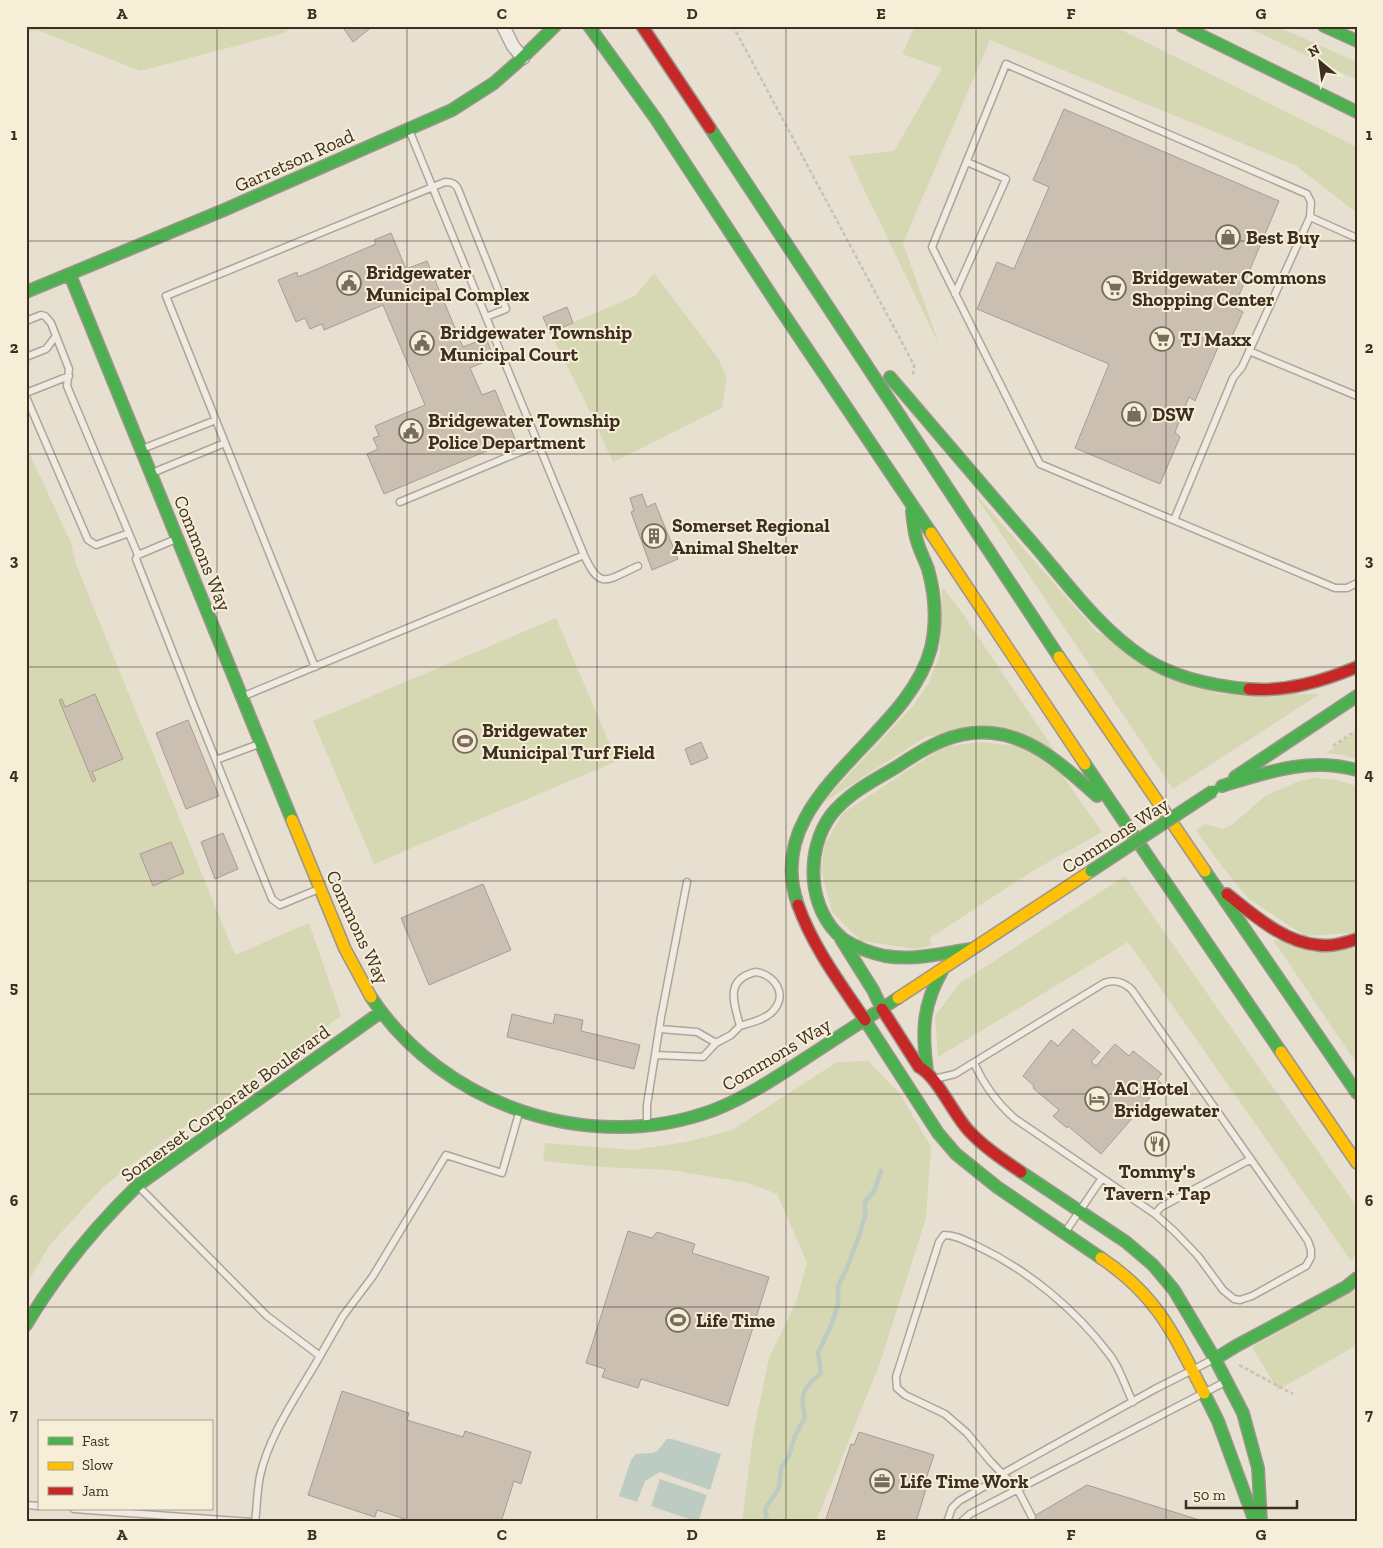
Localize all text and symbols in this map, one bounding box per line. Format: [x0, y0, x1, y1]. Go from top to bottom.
text: A [117, 4, 128, 23]
text: B [307, 4, 317, 23]
text: C [497, 4, 507, 23]
text: D [686, 4, 698, 23]
text: E [876, 4, 886, 23]
text: F [1066, 4, 1076, 23]
text: G [1256, 4, 1267, 23]
north arrow [1296, 38, 1346, 88]
text: N [1305, 41, 1323, 61]
street label: Garretson Road [231, 124, 358, 197]
text: 1 [11, 125, 18, 144]
text: 1 [1366, 125, 1373, 144]
shop icon: Best Buy [1215, 224, 1241, 250]
place label: Best Buy [1246, 226, 1320, 249]
place label: Bridgewater Municipal Complex [366, 261, 529, 306]
place label: Bridgewater Commons Shopping Center [1132, 266, 1327, 311]
public building icon: Bridgewater Municipal Complex [336, 270, 362, 296]
supermarket icon: Bridgewater Commons Shopping Center [1101, 275, 1127, 301]
place label: Bridgewater Township Municipal Court [440, 321, 632, 366]
supermarket icon: TJ Maxx [1149, 326, 1175, 352]
place label: TJ Maxx [1180, 328, 1251, 351]
public building icon: Bridgewater Township Municipal Court [409, 330, 435, 356]
text: 2 [10, 338, 19, 357]
text: 2 [1365, 338, 1374, 357]
shop icon: DSW [1121, 401, 1147, 427]
place label: DSW [1152, 403, 1195, 426]
place label: Bridgewater Township Police Department [428, 409, 620, 454]
public building icon: Bridgewater Township Police Department [398, 418, 424, 444]
street label: Commons Way [169, 492, 236, 615]
place label: Somerset Regional Animal Shelter [672, 514, 830, 559]
building icon: Somerset Regional Animal Shelter [641, 523, 667, 549]
text: 3 [10, 551, 19, 570]
text: 3 [1365, 551, 1374, 570]
place label: Bridgewater Municipal Turf Field [482, 719, 655, 764]
sports icon: Bridgewater Municipal Turf Field [452, 728, 478, 754]
text: 4 [9, 765, 19, 784]
text: 4 [1364, 765, 1374, 784]
street label: Commons Way [1057, 792, 1173, 879]
street label: Commons Way [321, 867, 394, 988]
text: 5 [10, 978, 18, 997]
text: 5 [1365, 978, 1373, 997]
street label: Commons Way [718, 1013, 835, 1096]
street label: Somerset Corporate Boulevard [117, 1020, 335, 1187]
place label: AC Hotel Bridgewater [1114, 1077, 1220, 1122]
hotel icon: AC Hotel Bridgewater [1084, 1086, 1110, 1112]
restaurant icon: Tommy's Tavern + Tap [1144, 1131, 1170, 1157]
place label: Tommy's Tavern + Tap [1103, 1160, 1211, 1205]
text: 6 [10, 1191, 19, 1210]
text: 6 [1365, 1191, 1374, 1210]
sports icon: Life Time [665, 1307, 691, 1333]
place label: Life Time [696, 1309, 775, 1332]
text: 7 [10, 1405, 18, 1424]
text: 7 [1365, 1405, 1373, 1424]
legend [38, 1420, 212, 1510]
text: Fast [82, 1432, 110, 1450]
text: Slow [82, 1456, 114, 1474]
office icon: Life Time Work [869, 1468, 895, 1494]
place label: Life Time Work [900, 1470, 1029, 1493]
scale bar [1186, 1478, 1297, 1510]
text: Jam [82, 1482, 109, 1500]
text: 50 m [1193, 1486, 1226, 1504]
text: A [117, 1525, 128, 1544]
text: B [307, 1525, 317, 1544]
text: C [497, 1525, 507, 1544]
text: D [686, 1525, 698, 1544]
text: E [876, 1525, 886, 1544]
text: F [1066, 1525, 1076, 1544]
text: G [1256, 1525, 1267, 1544]

